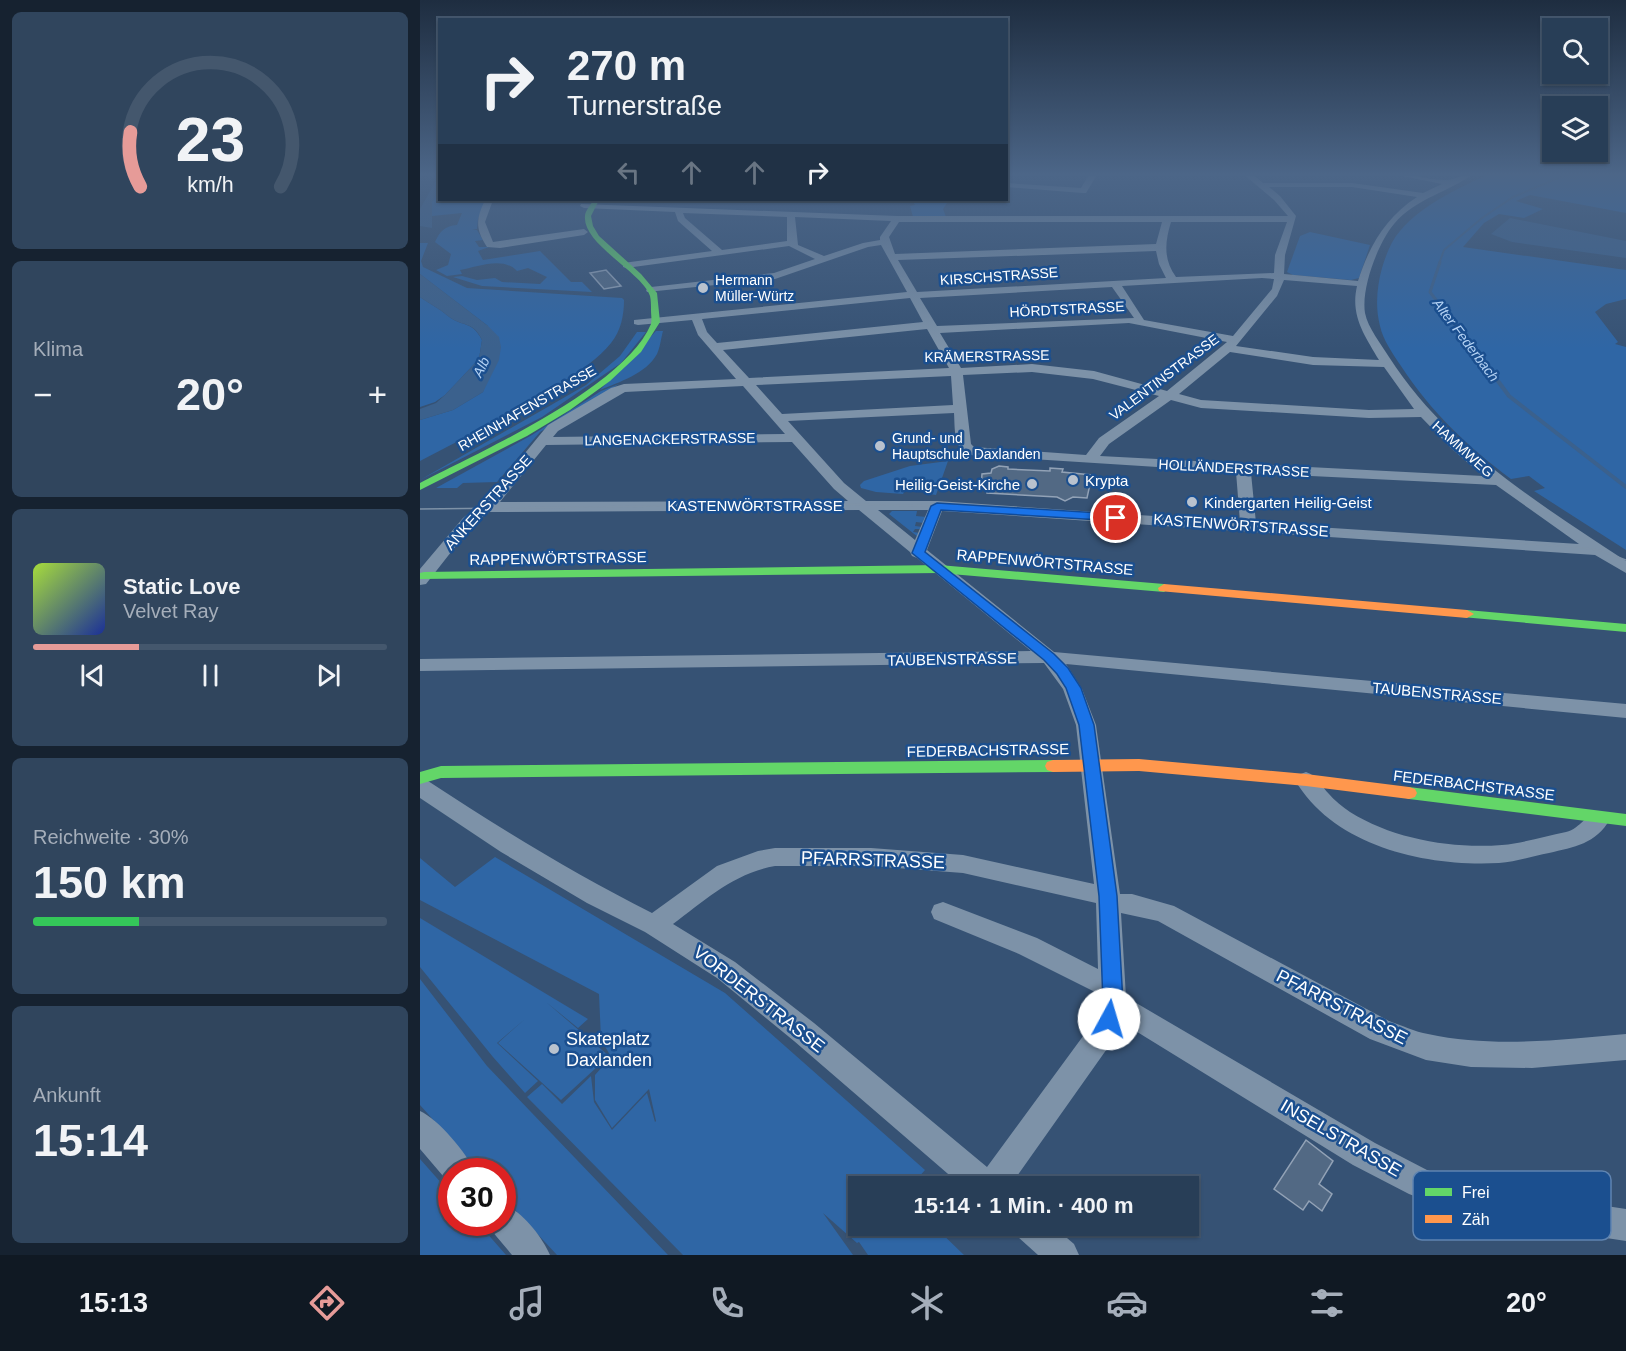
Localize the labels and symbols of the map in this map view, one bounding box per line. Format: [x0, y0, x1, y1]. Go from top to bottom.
street label: KIRSCHSTRASSE [939, 264, 1059, 288]
place label: Hermann Müller-Würtz [715, 272, 794, 304]
marker: Hermann Müller-Würtz [696, 281, 710, 295]
water label: Alter Federbach [1429, 295, 1502, 385]
street label: HÖRDTSTRASSE [1009, 297, 1125, 320]
street label: VALENTINSTRASSE [1106, 331, 1222, 423]
street label: KRÄMERSTRASSE [924, 347, 1050, 365]
water label: Alb [469, 354, 493, 380]
street label: RHEINHAFENSTRASSE [455, 362, 599, 454]
street label: HAMMWEG [1429, 418, 1497, 480]
street label: LANGENACKERSTRASSE [584, 430, 756, 448]
place label: Grund- und Hauptschule Daxlanden [892, 430, 1041, 462]
marker: Grund- und Hauptschule Daxlanden [873, 439, 887, 453]
street label: ANKERSTRASSE [441, 451, 535, 553]
street label: HOLLÄNDERSTRASSE [1158, 456, 1310, 480]
place label: Krypta [1085, 472, 1129, 489]
marker: Krypta [1066, 473, 1080, 487]
place label: Heilig-Geist-Kirche [895, 476, 1020, 493]
marker: Heilig-Geist-Kirche [1025, 477, 1039, 491]
pin [1090, 492, 1141, 543]
place label: Kindergarten Heilig-Geist [1204, 494, 1372, 511]
marker: Kindergarten Heilig-Geist [1185, 495, 1199, 509]
street label: KASTENWÖRTSTRASSE [667, 497, 843, 514]
street label: KASTENWÖRTSTRASSE [1153, 510, 1329, 540]
street label: RAPPENWÖRTSTRASSE [956, 546, 1134, 578]
street label: RAPPENWÖRTSTRASSE [469, 548, 647, 568]
street label: TAUBENSTRASSE [887, 649, 1017, 669]
street label: TAUBENSTRASSE [1372, 679, 1502, 707]
street label: FEDERBACHSTRASSE [907, 740, 1069, 760]
street label: FEDERBACHSTRASSE [1392, 767, 1556, 803]
street label: PFARRSTRASSE [801, 847, 945, 873]
street label: VORDERSTRASSE [689, 942, 829, 1056]
street label: PFARRSTRASSE [1273, 965, 1411, 1049]
position arrow [1077, 987, 1141, 1051]
place label: Skateplatz Daxlanden [566, 1029, 652, 1070]
marker: Skateplatz Daxlanden [547, 1042, 561, 1056]
street label: INSELSTRASSE [1277, 1095, 1405, 1181]
speed limit sign: 30 [438, 1158, 516, 1236]
legend [1413, 1171, 1611, 1240]
text: Frei [1462, 1184, 1490, 1201]
text: Zäh [1462, 1211, 1490, 1228]

